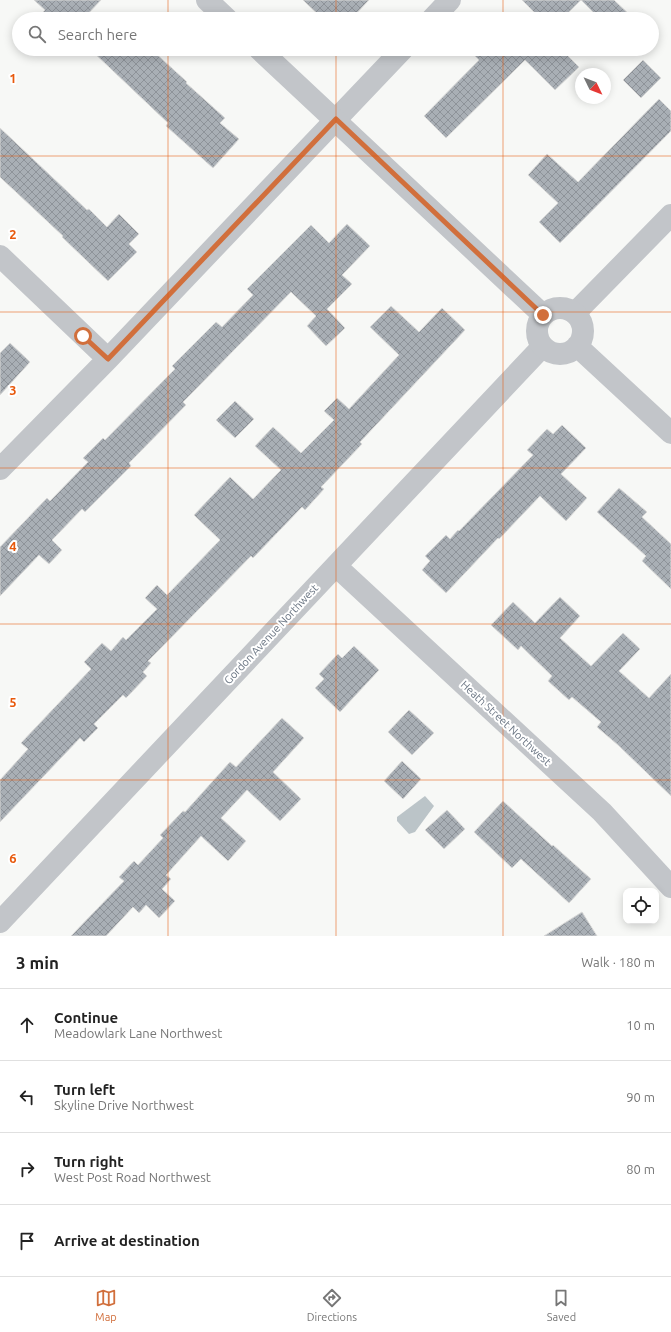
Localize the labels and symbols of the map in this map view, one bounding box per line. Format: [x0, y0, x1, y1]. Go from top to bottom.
north arrow [575, 68, 611, 104]
text: 1 [9, 71, 17, 85]
text: 2 [9, 227, 17, 241]
route end [534, 306, 552, 324]
route start [74, 327, 92, 345]
text: 3 [9, 383, 17, 397]
text: 4 [9, 539, 17, 553]
street label: Gordon Avenue Northwest [222, 581, 321, 686]
street label: Heath Street Northwest [459, 678, 554, 768]
text: 5 [9, 695, 17, 709]
text: 6 [9, 851, 17, 865]

